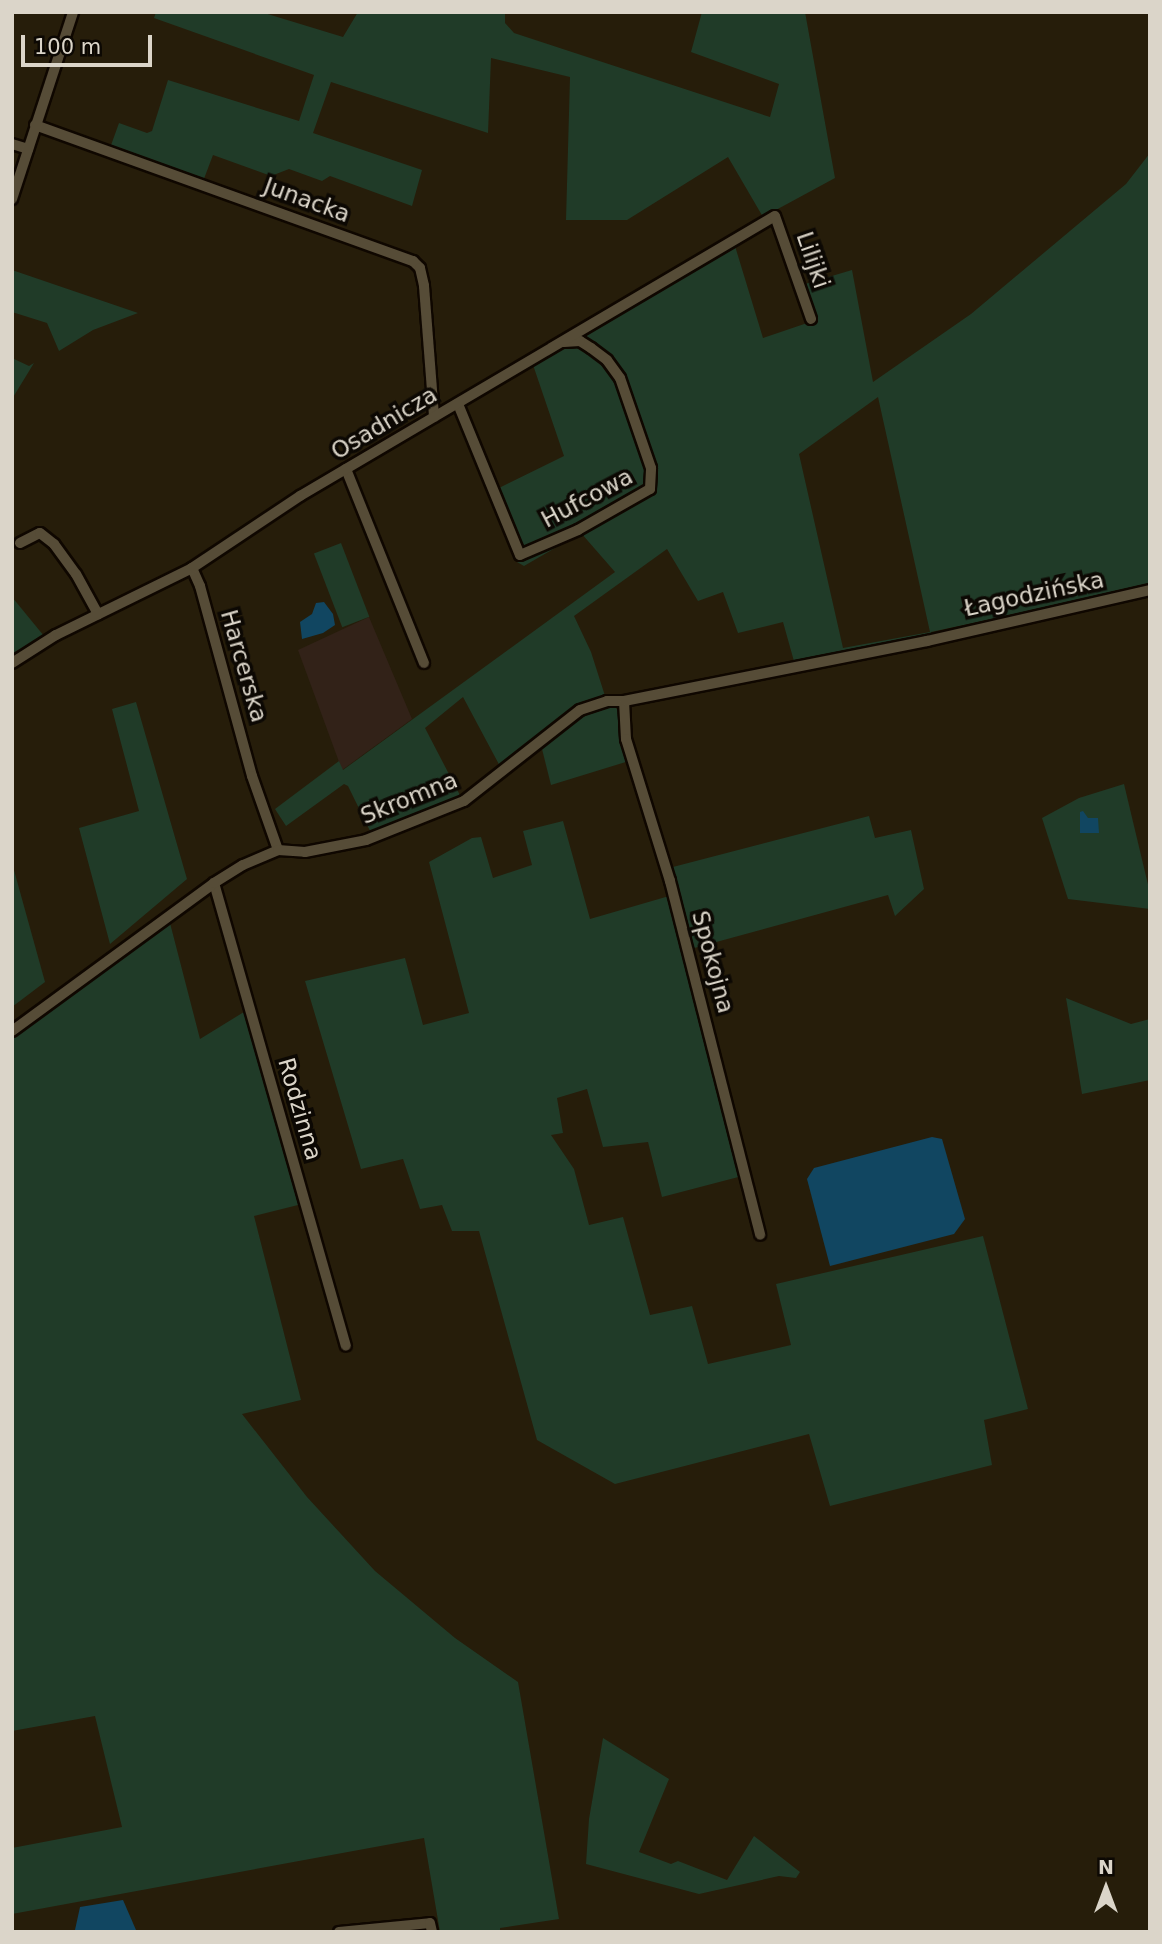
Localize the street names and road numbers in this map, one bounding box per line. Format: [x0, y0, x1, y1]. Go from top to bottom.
street label: Junacka [260, 172, 354, 228]
street label: Lilijki [790, 228, 836, 292]
street label: Osadnicza [326, 381, 442, 465]
street label: Hufcowa [537, 462, 637, 534]
street label: Łagodzińska [962, 566, 1106, 622]
street label: Harcerska [215, 607, 273, 725]
street label: Skromna [357, 766, 461, 830]
street label: Spokojna [686, 908, 740, 1016]
street label: Rodzinna [272, 1055, 328, 1163]

